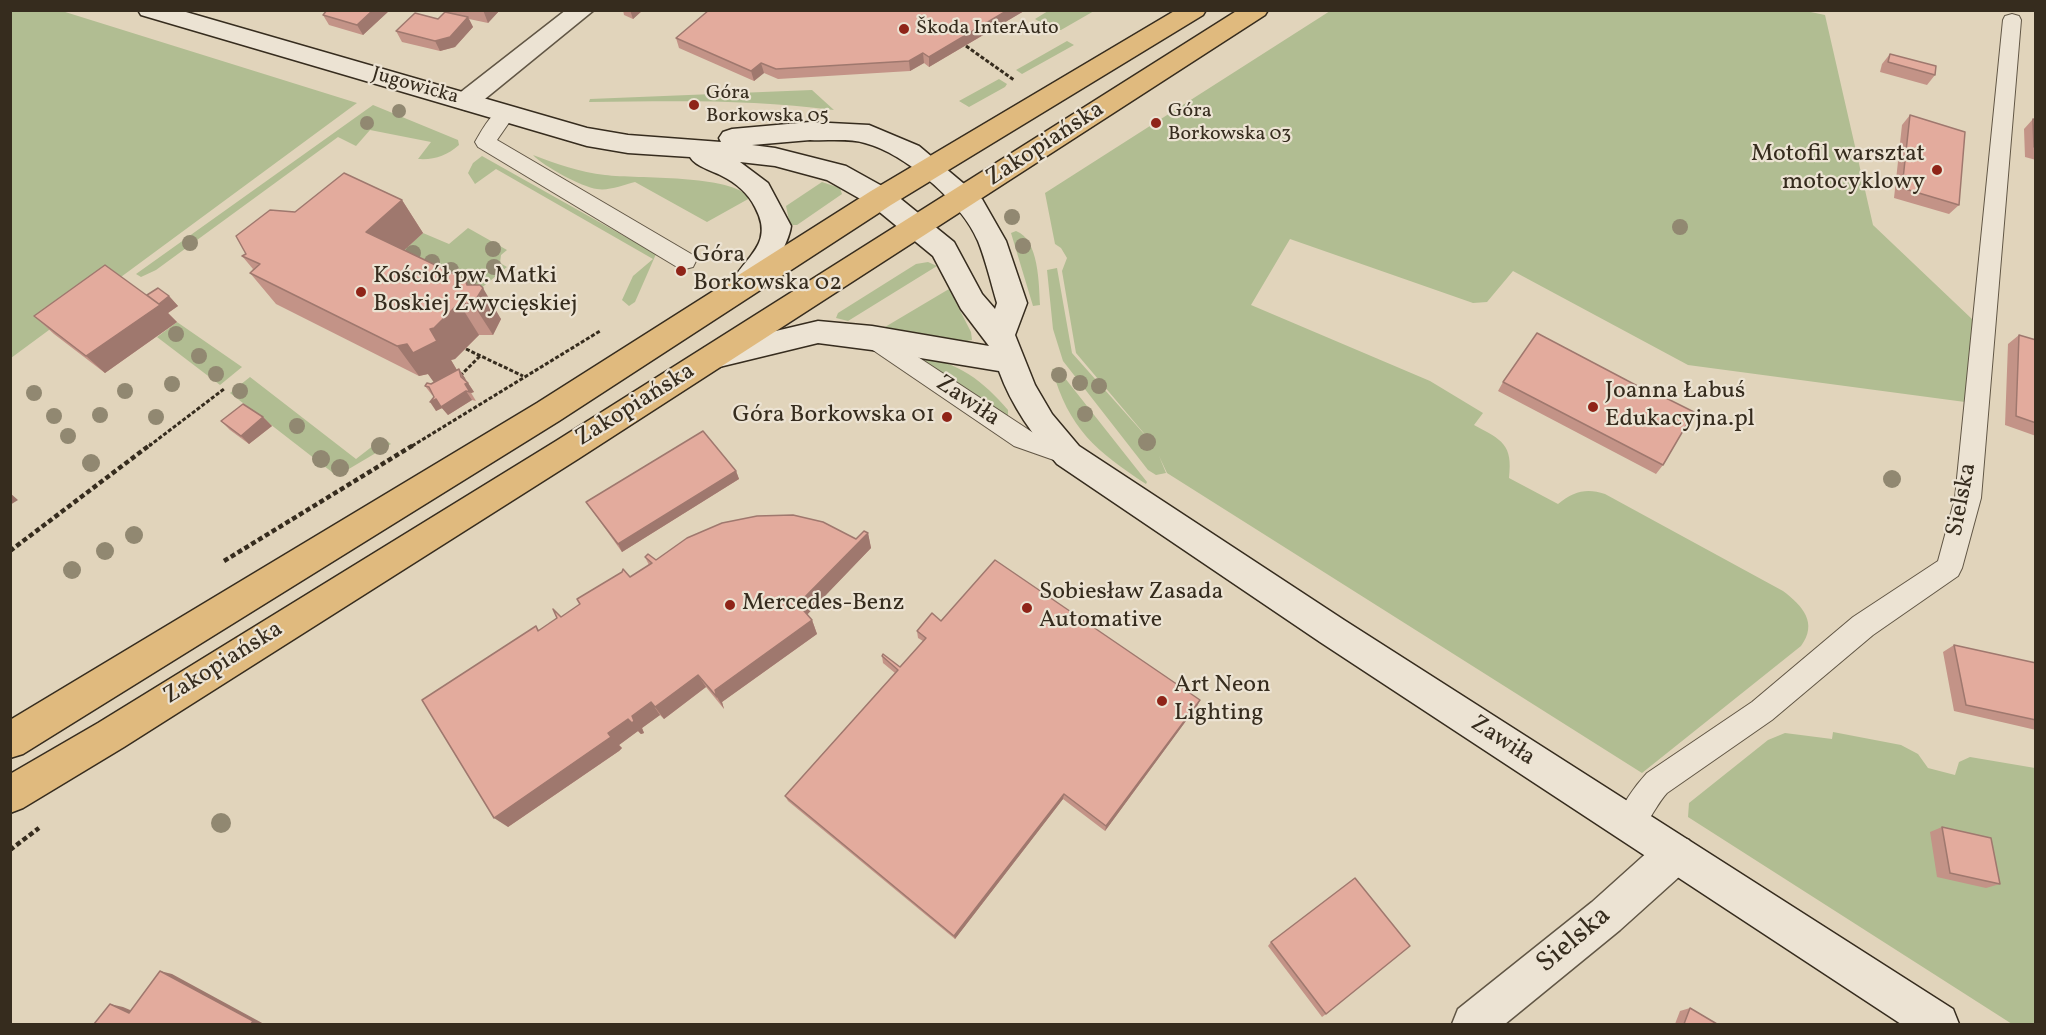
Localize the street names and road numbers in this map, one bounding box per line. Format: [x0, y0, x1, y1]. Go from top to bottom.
street label: Jugowicka [369, 63, 461, 111]
street label: Zakopiańska [981, 96, 1111, 194]
street label: Zakopiańska [571, 358, 701, 454]
street label: Zawiła [929, 370, 1005, 434]
street label: Sielska [1942, 461, 1984, 539]
street label: Zakopiańska [159, 616, 289, 712]
street label: Zawiła [1464, 711, 1540, 773]
street label: Sielska [1531, 900, 1619, 982]

